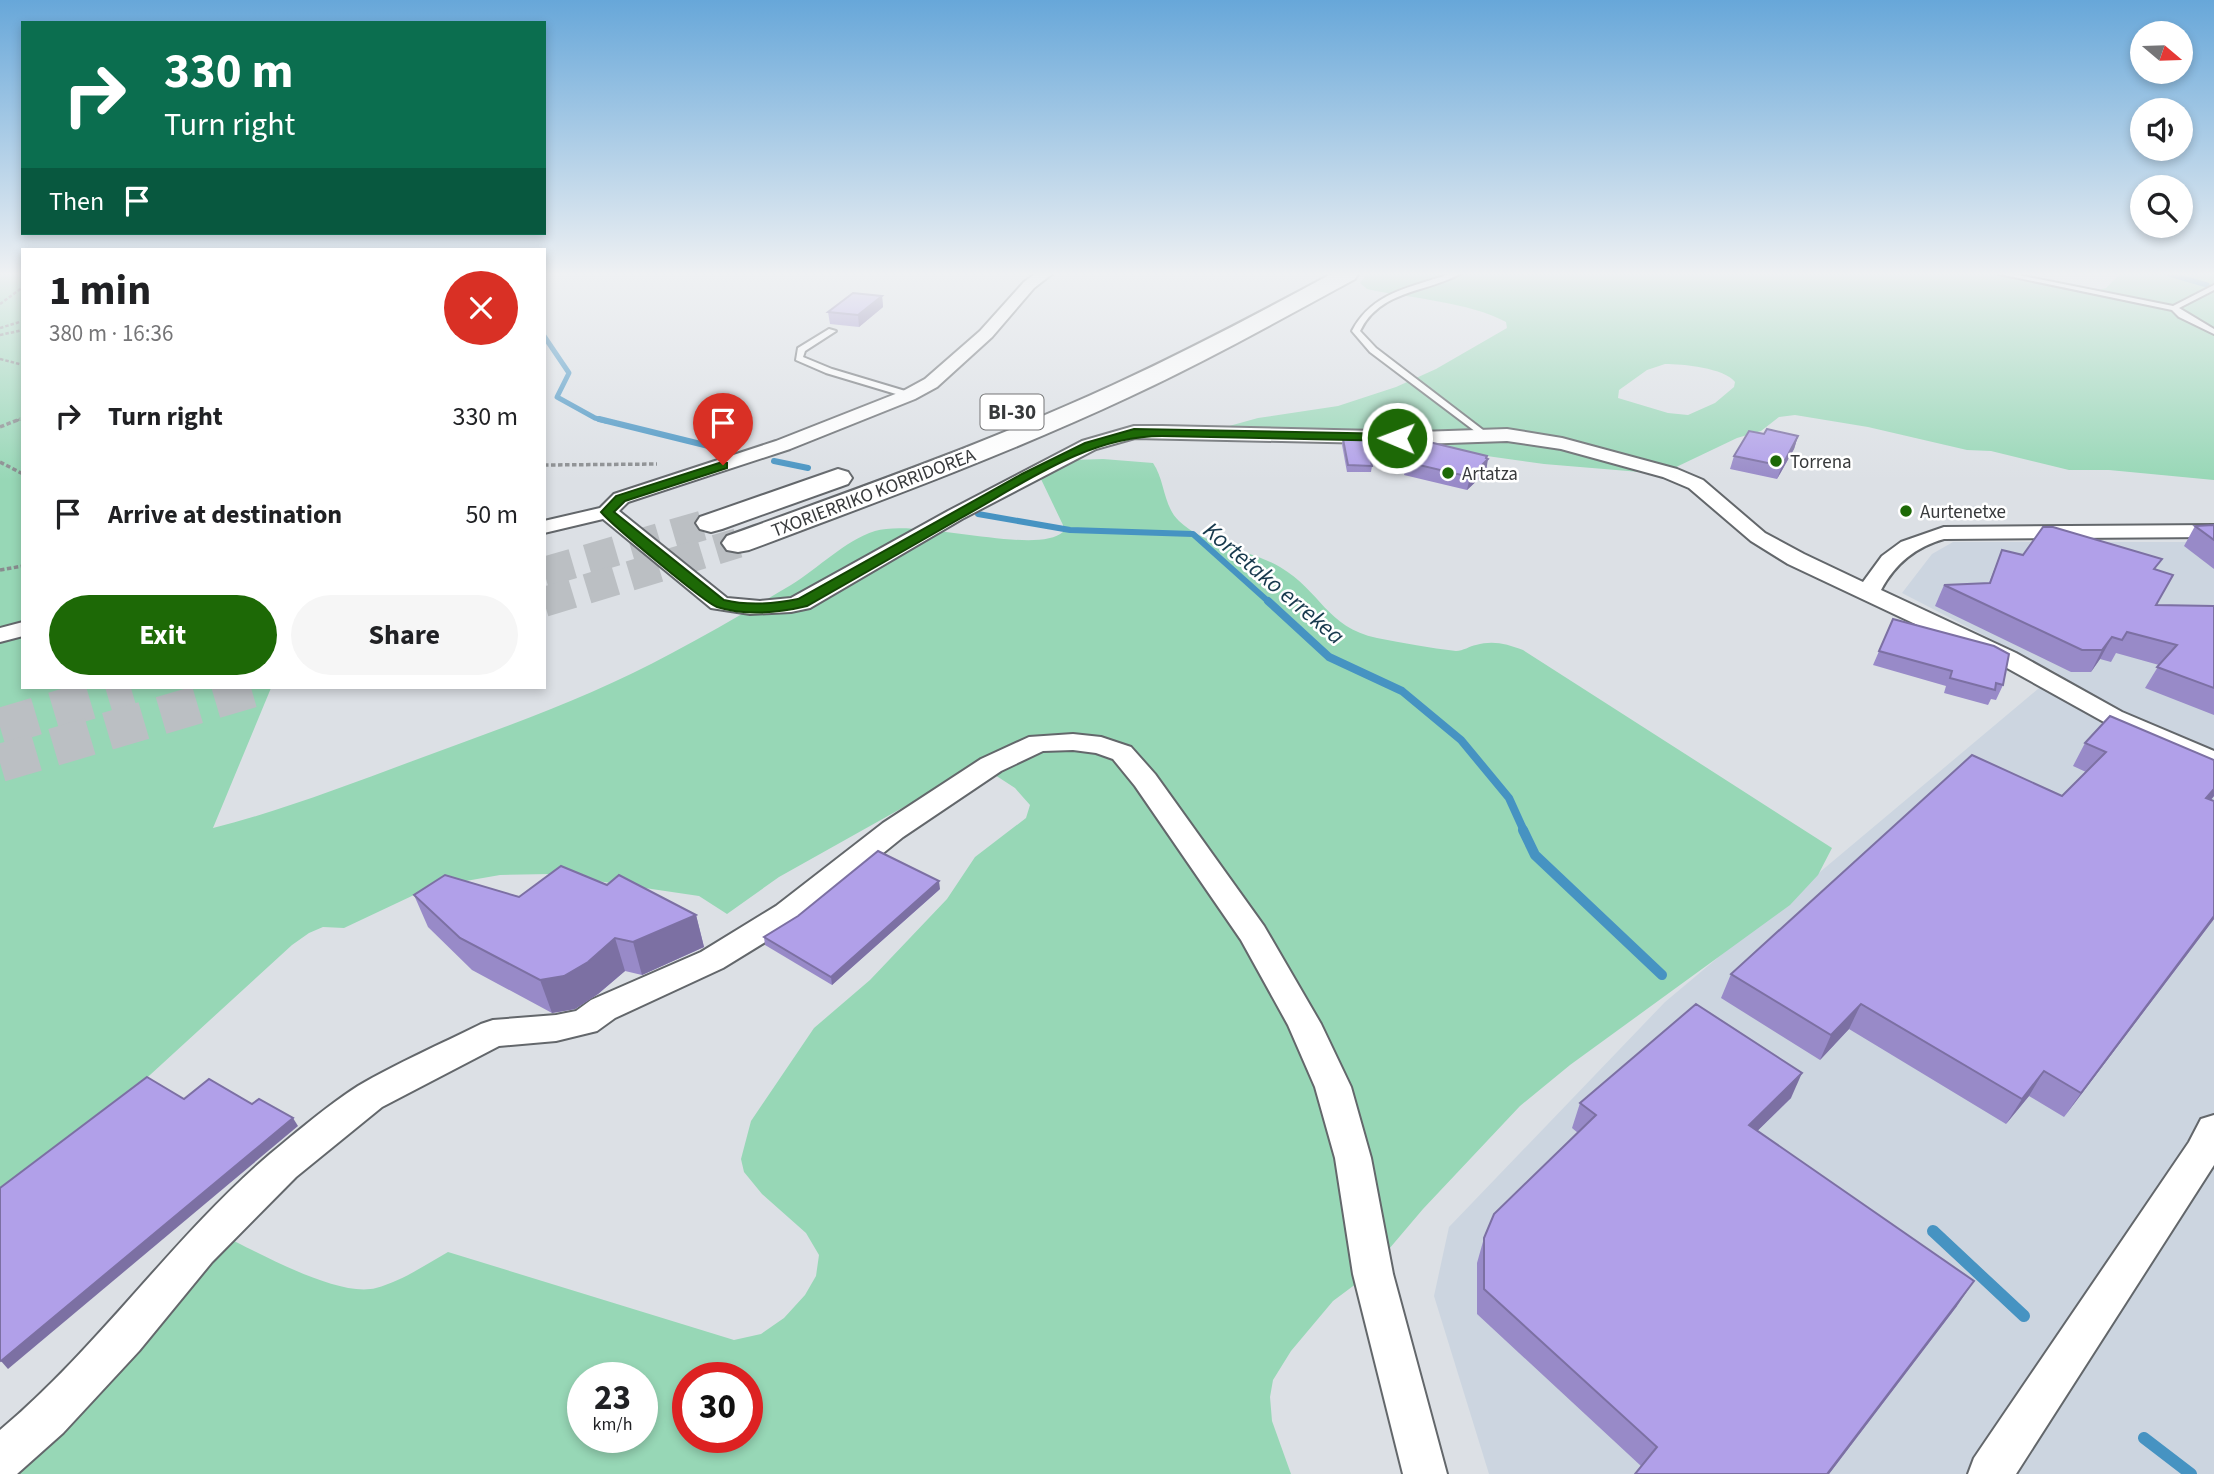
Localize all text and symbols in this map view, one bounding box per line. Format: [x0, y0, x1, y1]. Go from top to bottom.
north arrow [2130, 21, 2193, 84]
map controls [2130, 21, 2193, 238]
text: 330 m [164, 37, 293, 107]
icon: right [49, 49, 140, 140]
button: sound [2130, 98, 2193, 161]
text: Turn right [164, 102, 295, 148]
button: search [2130, 175, 2193, 238]
icon: arrive [118, 182, 156, 220]
text: Then [49, 183, 104, 220]
text: 1 min [49, 261, 151, 321]
button: close [444, 271, 518, 345]
text: 380 m · 16:36 [49, 317, 173, 350]
pin [693, 393, 753, 465]
road number: BI-30 [981, 394, 1044, 430]
icon: right [49, 397, 87, 435]
text: Turn right [108, 398, 223, 435]
text: 330 m [452, 398, 518, 435]
position arrow [1360, 401, 1434, 475]
icon: arrive [704, 404, 742, 442]
street label: TXORIERRIKO KORRIDOREA [768, 442, 980, 545]
place label: Torrena [1790, 449, 1852, 476]
marker: Torrena [1768, 453, 1784, 469]
place label: Artatza [1462, 461, 1518, 488]
marker: Artatza [1440, 465, 1456, 481]
icon: arrive [49, 495, 87, 533]
text: Arrive at destination [108, 496, 342, 533]
text: 50 m [465, 496, 518, 533]
place label: Aurtenetxe [1920, 499, 2006, 526]
marker: Aurtenetxe [1898, 503, 1914, 519]
water label: Kortetako errekea [1195, 514, 1352, 653]
button: Exit [49, 595, 277, 675]
button: Share [291, 595, 518, 675]
speed limit sign: 30 [672, 1362, 763, 1453]
text: 23 [594, 1373, 631, 1423]
text: km/h [593, 1412, 632, 1437]

